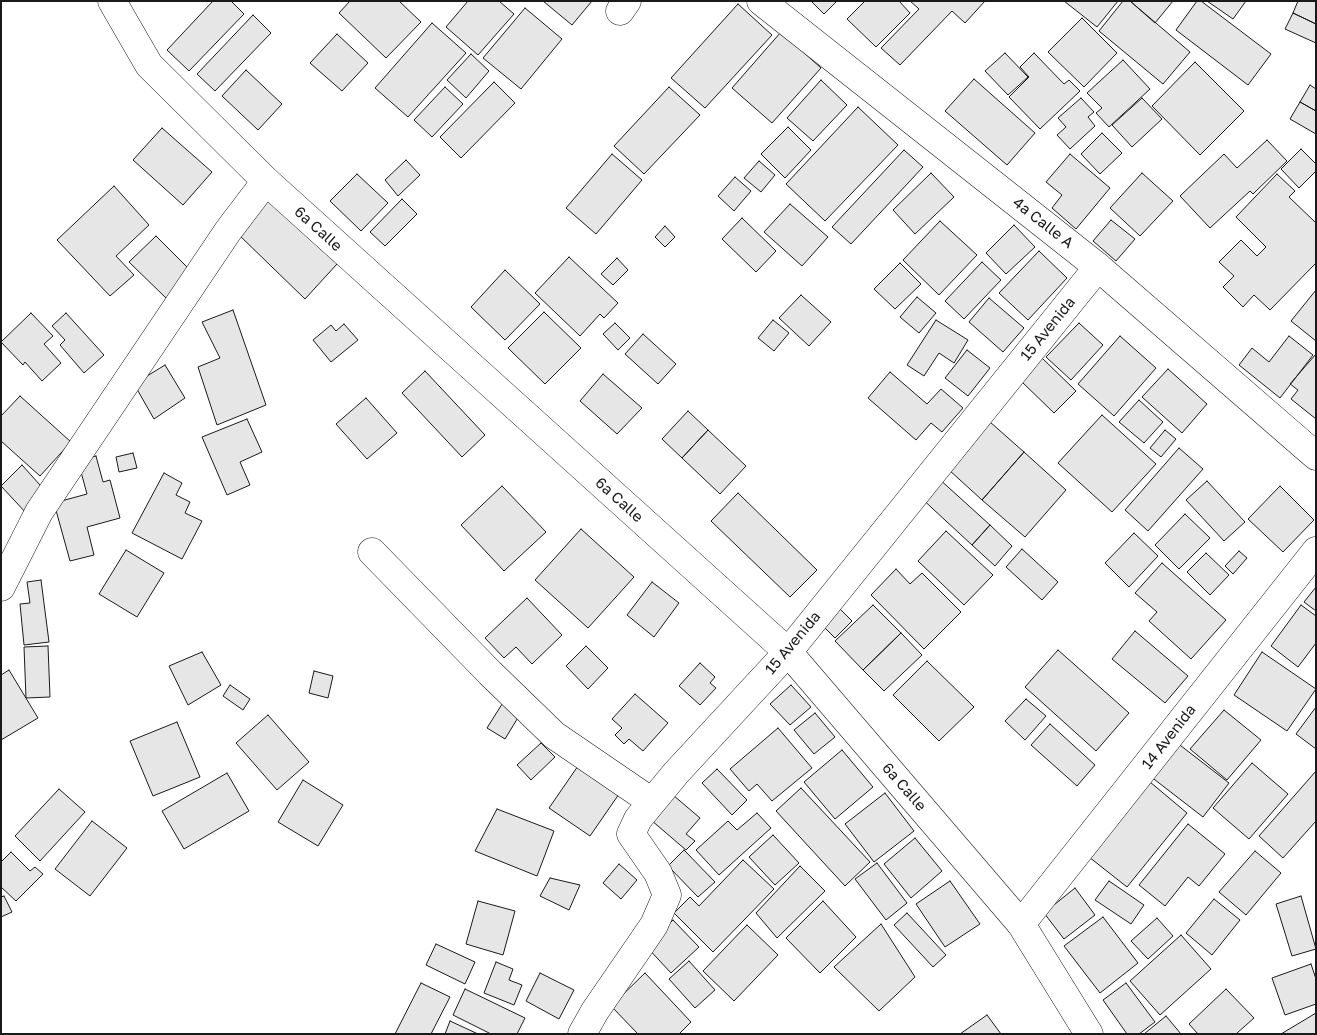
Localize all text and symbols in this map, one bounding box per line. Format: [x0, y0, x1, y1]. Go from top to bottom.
street label: 4a Calle A [1009, 194, 1077, 252]
street label: 6ª Calle [290, 203, 346, 255]
street label: 15 Avenida [1017, 294, 1079, 364]
street label: 6ª Calle [591, 474, 647, 526]
street label: 15 Avenida [761, 608, 825, 678]
street label: 14 Avenida [1138, 701, 1200, 773]
street label: 6ª Calle [878, 759, 930, 815]

